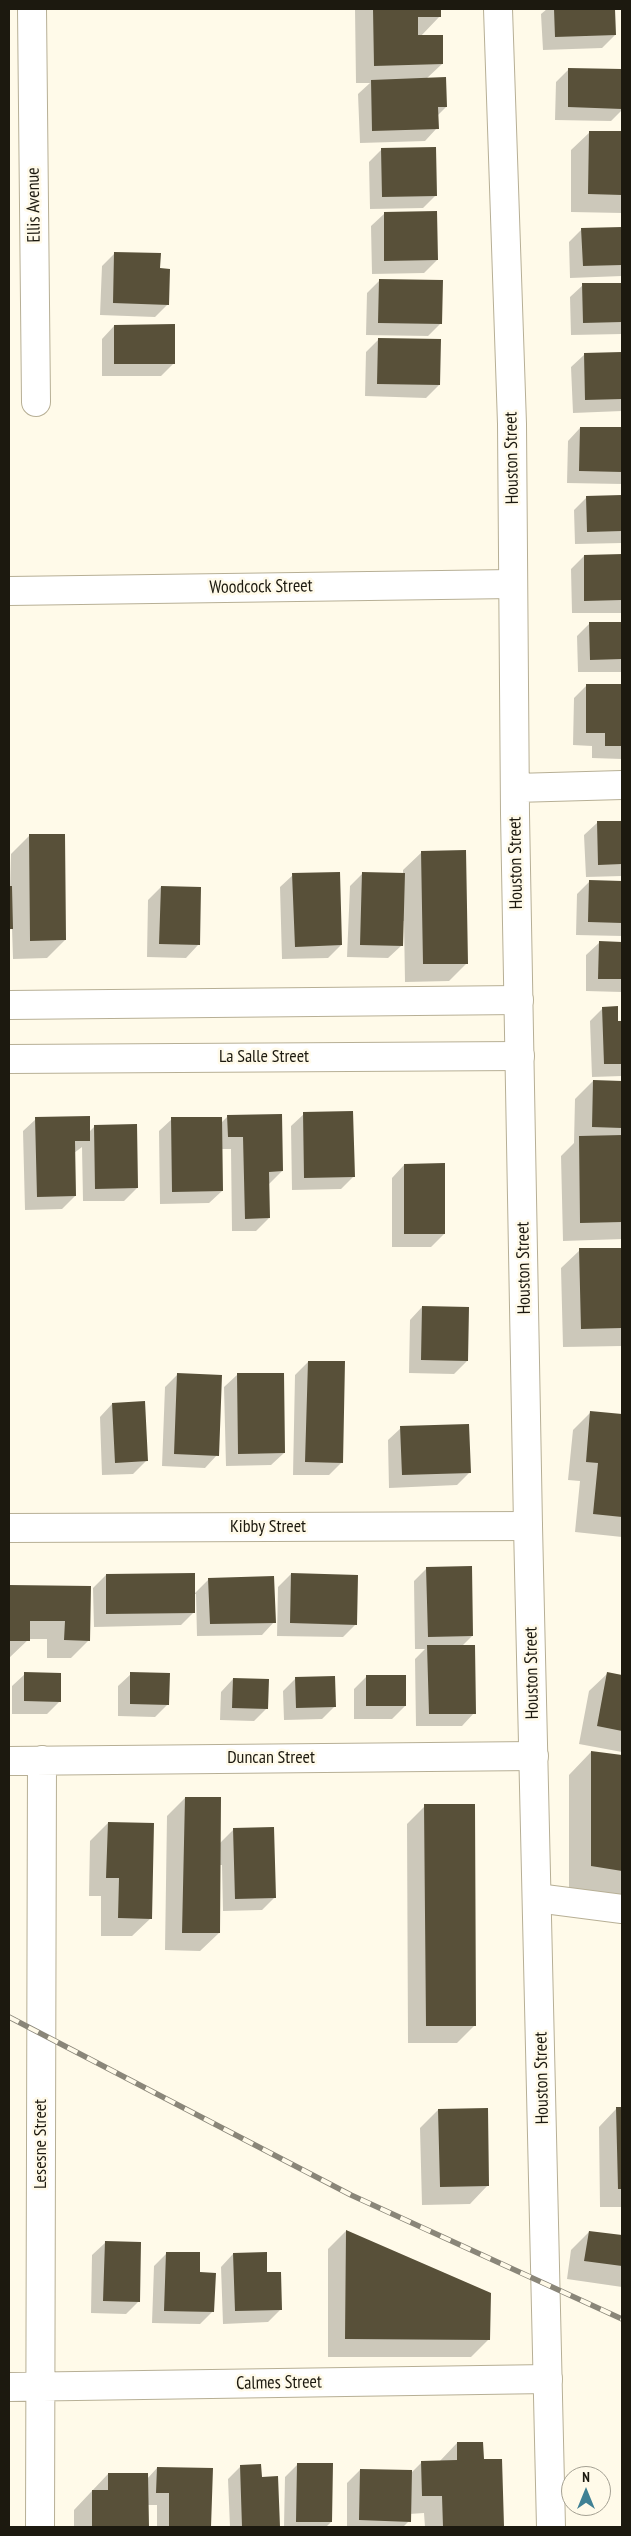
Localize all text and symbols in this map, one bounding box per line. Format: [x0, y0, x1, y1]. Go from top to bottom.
street label: Ellis Avenue [23, 167, 45, 243]
street label: Houston Street [500, 411, 524, 505]
street label: Woodcock Street [209, 575, 313, 599]
street label: Houston Street [504, 816, 528, 910]
street label: La Salle Street [219, 1046, 309, 1068]
street label: Houston Street [512, 1221, 536, 1315]
street label: Kibby Street [230, 1516, 306, 1538]
street label: Houston Street [520, 1626, 544, 1720]
street label: Duncan Street [227, 1747, 315, 1769]
street label: Houston Street [530, 2031, 554, 2125]
street label: Lesesne Street [30, 2099, 52, 2189]
street label: Calmes Street [236, 2371, 322, 2395]
north arrow [561, 2466, 611, 2516]
text: N [582, 2468, 590, 2486]

